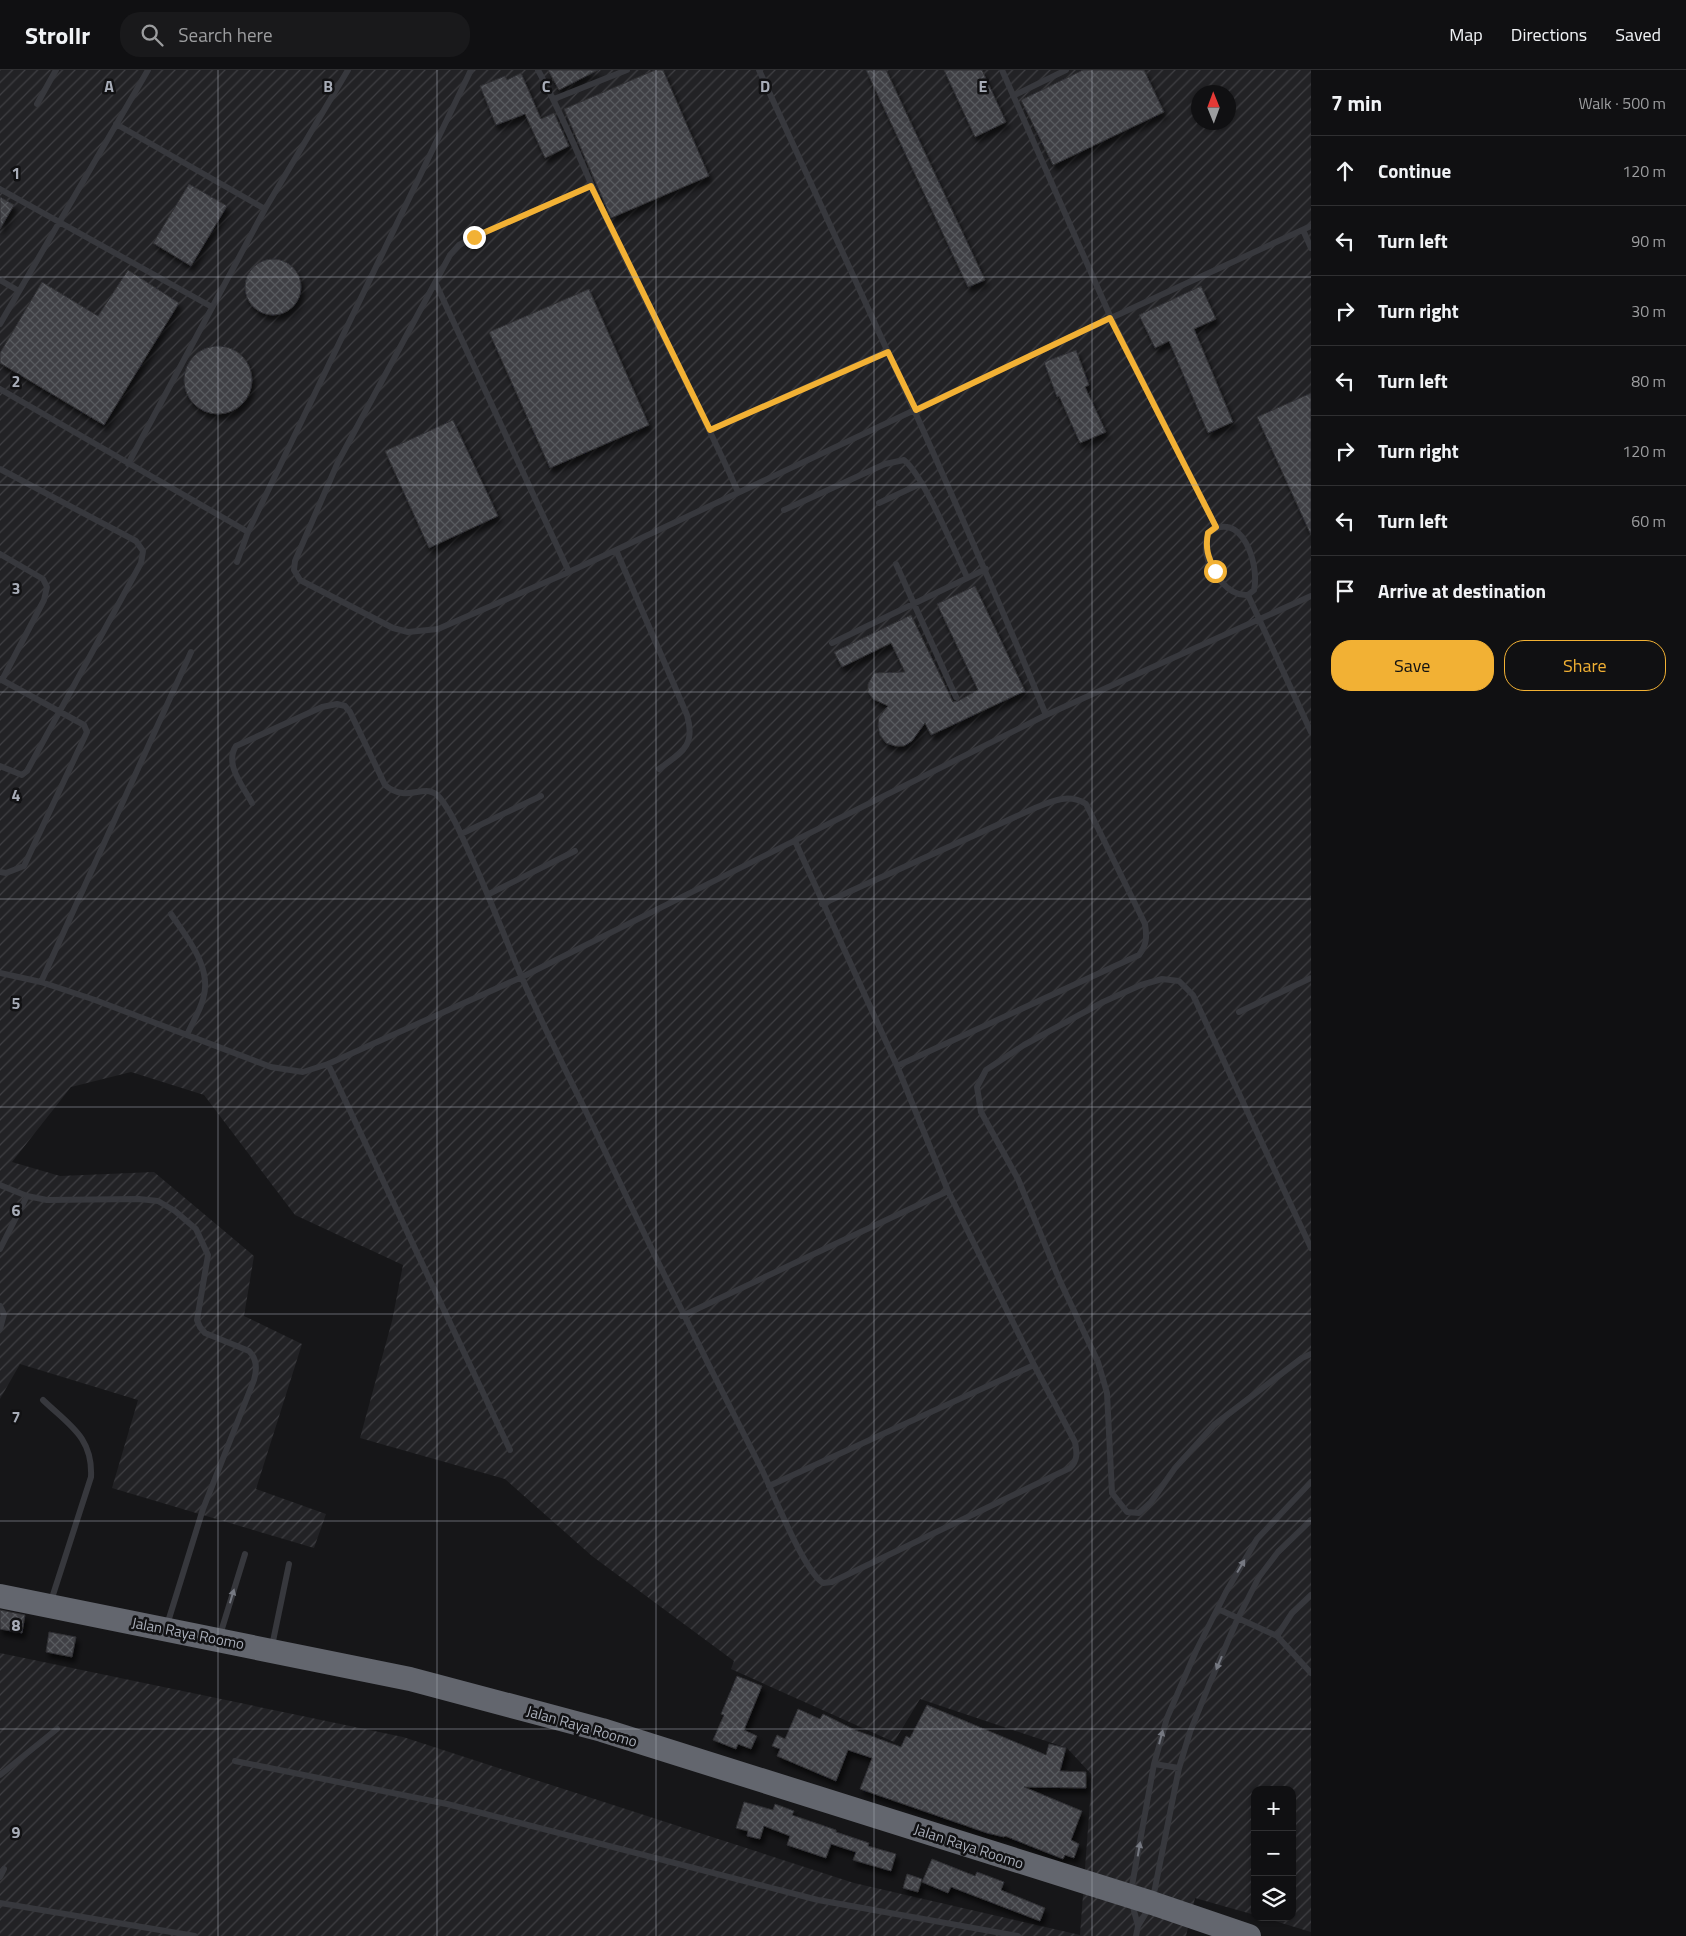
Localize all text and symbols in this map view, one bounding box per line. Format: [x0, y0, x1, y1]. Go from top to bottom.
search box [120, 12, 470, 57]
text: Strollr [25, 17, 90, 53]
text: Search here [178, 20, 273, 49]
icon: search [138, 21, 166, 49]
text: Map [1449, 21, 1483, 48]
text: Directions [1511, 21, 1587, 48]
text: Saved [1615, 21, 1661, 48]
text: A [104, 74, 114, 98]
text: B [323, 74, 333, 98]
text: C [542, 74, 551, 98]
text: D [760, 74, 770, 98]
text: E [979, 74, 988, 98]
north arrow [1191, 85, 1236, 130]
text: 7 min [1331, 87, 1382, 119]
text: Walk · 500 m [1578, 91, 1666, 115]
text: Continue [1378, 156, 1451, 185]
icon: ahead [1331, 157, 1359, 185]
text: 120 m [1622, 159, 1666, 183]
text: 1 [12, 161, 20, 185]
route end [463, 226, 486, 249]
text: Turn left [1378, 226, 1448, 255]
icon: left [1331, 227, 1359, 255]
text: 90 m [1631, 229, 1666, 253]
text: Turn right [1378, 296, 1459, 325]
icon: right [1331, 297, 1359, 325]
text: 30 m [1631, 299, 1666, 323]
text: Turn left [1378, 366, 1448, 395]
icon: left [1331, 367, 1359, 395]
text: 2 [12, 369, 20, 393]
text: 80 m [1631, 369, 1666, 393]
text: Turn right [1378, 436, 1459, 465]
icon: right [1331, 437, 1359, 465]
text: 120 m [1622, 439, 1666, 463]
text: Turn left [1378, 506, 1448, 535]
icon: left [1331, 507, 1359, 535]
text: 60 m [1631, 509, 1666, 533]
route start [1204, 560, 1227, 583]
text: 3 [12, 576, 20, 600]
text: Arrive at destination [1378, 576, 1546, 605]
icon: arrive [1331, 577, 1359, 605]
button: Save [1331, 640, 1494, 691]
button: Share [1504, 640, 1666, 691]
text: 4 [12, 783, 21, 807]
text: 5 [12, 991, 21, 1015]
text: 6 [12, 1198, 21, 1222]
text: 7 [12, 1405, 20, 1429]
one-way arrow [1237, 1559, 1246, 1572]
one-way arrow [228, 1589, 236, 1604]
street label: Jalan Raya Roomo [130, 1611, 246, 1655]
text: 8 [12, 1613, 21, 1637]
one-way arrow [1214, 1656, 1222, 1670]
street label: Jalan Raya Roomo [524, 1699, 640, 1753]
one-way arrow [1158, 1730, 1166, 1745]
map controls [1251, 1786, 1296, 1921]
button: + [1251, 1786, 1296, 1831]
street label: Jalan Raya Roomo [911, 1817, 1027, 1875]
text: 9 [12, 1820, 21, 1844]
button: − [1251, 1831, 1296, 1876]
one-way arrow [1135, 1841, 1143, 1857]
button: layers [1251, 1876, 1296, 1921]

